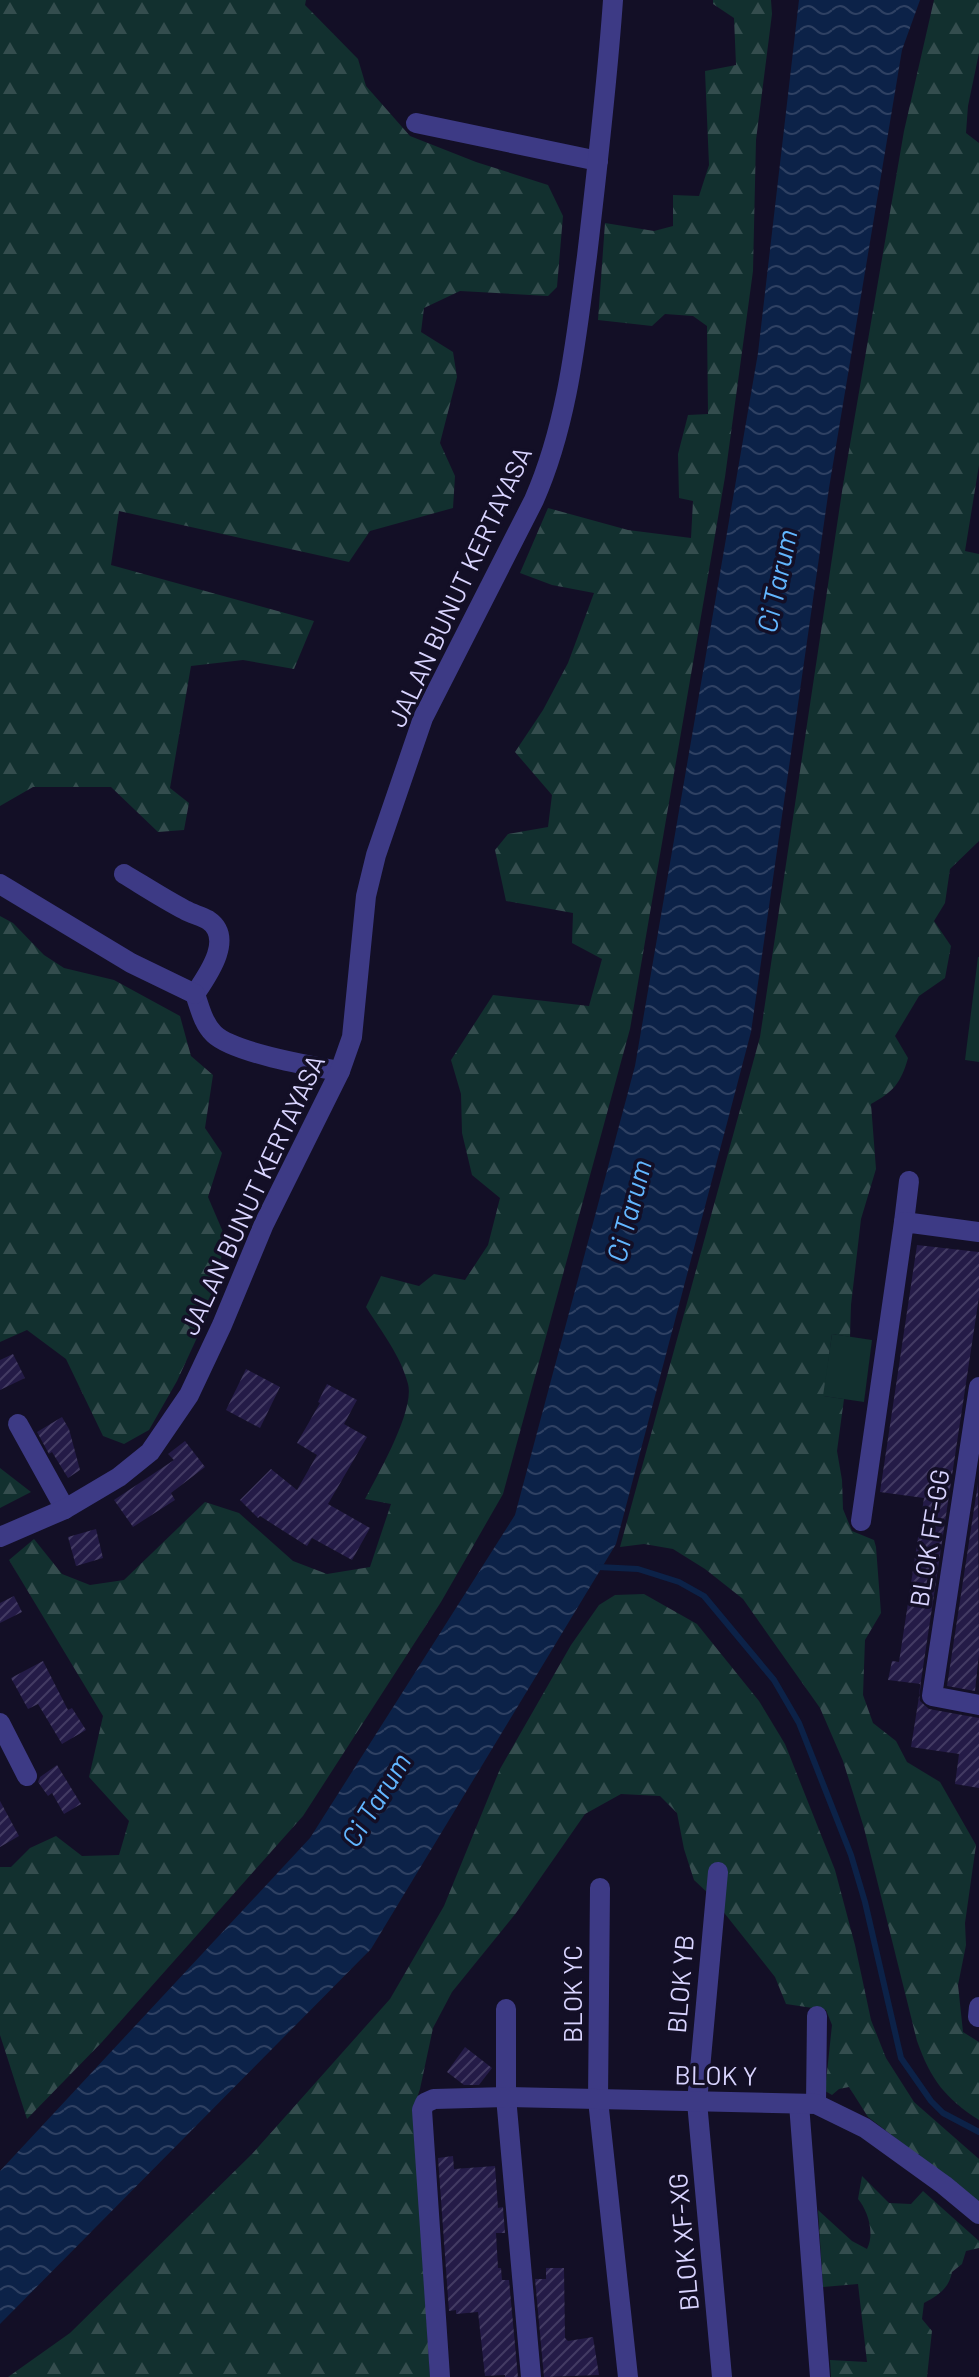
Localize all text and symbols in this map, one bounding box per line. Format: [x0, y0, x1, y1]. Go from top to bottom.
street label: JALAN BUNUT KERTAYASA [380, 441, 537, 731]
water label: Ci Tarum [749, 526, 804, 635]
street label: JALAN BUNUT KERTAYASA [173, 1049, 330, 1339]
water label: Ci Tarum [598, 1156, 658, 1266]
street label: BLOK FF-GG [902, 1467, 955, 1609]
water label: Ci Tarum [333, 1746, 417, 1853]
street label: BLOK YB [660, 1933, 699, 2035]
street label: BLOK YC [556, 1945, 587, 2043]
street label: BLOK Y [674, 2058, 758, 2091]
street label: BLOK XF-XG [661, 2172, 704, 2312]

